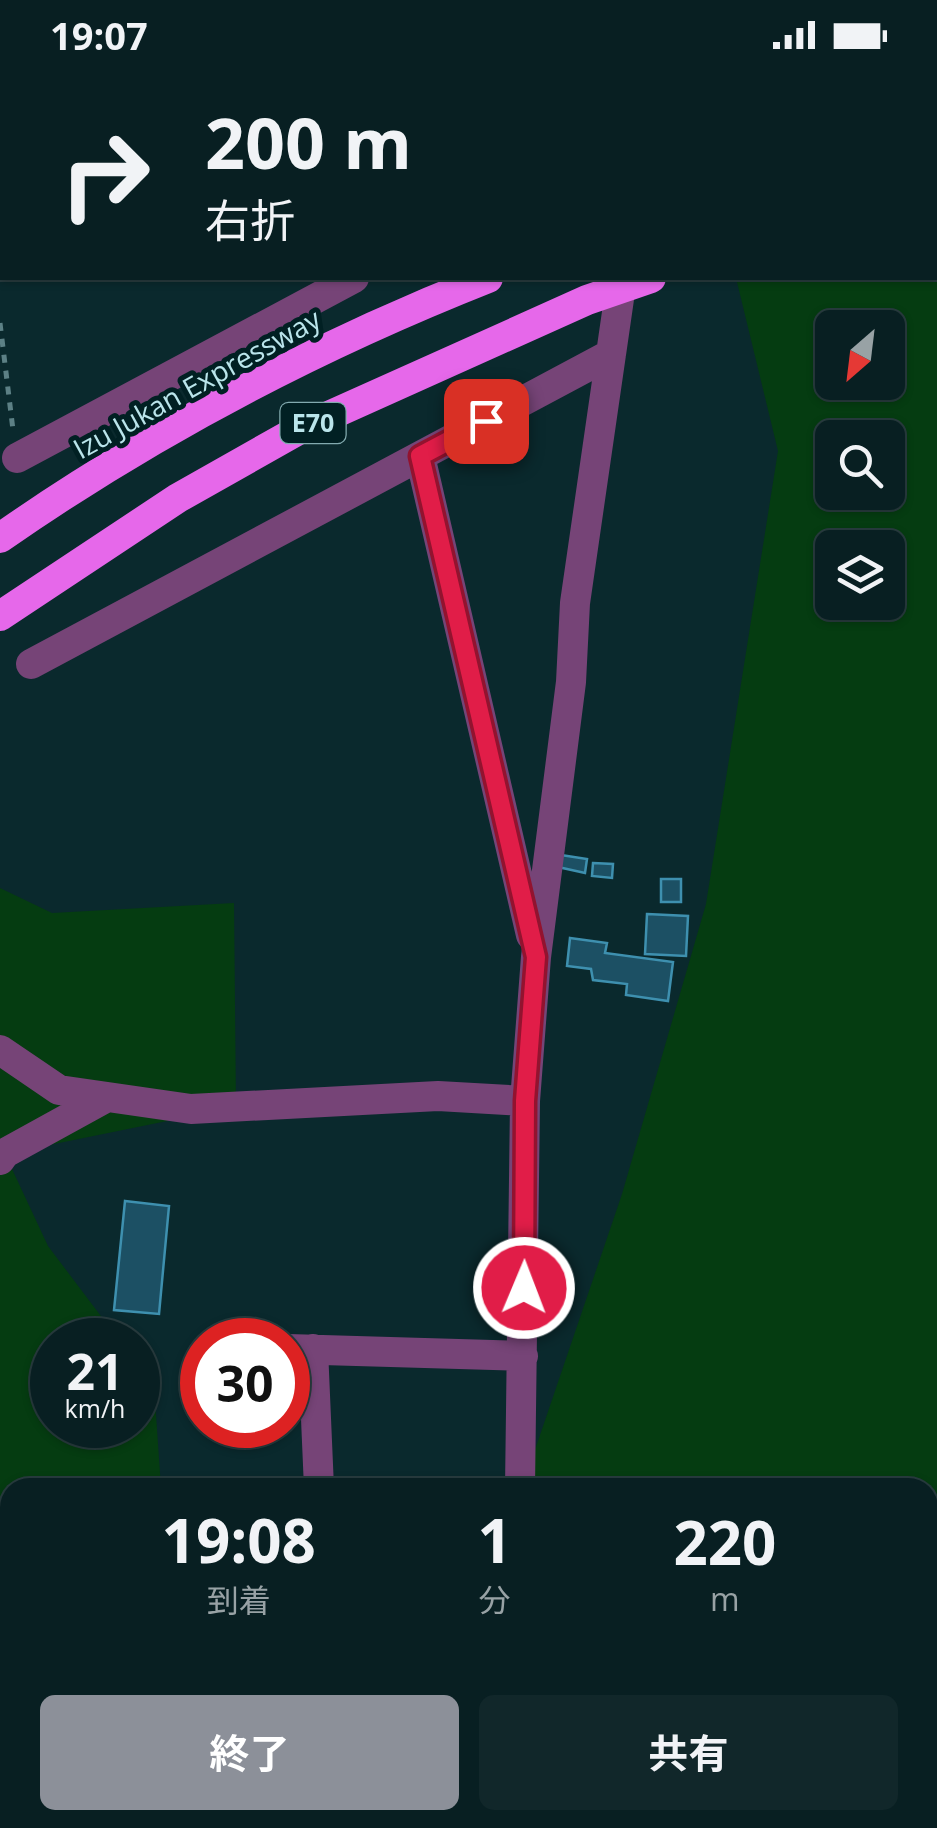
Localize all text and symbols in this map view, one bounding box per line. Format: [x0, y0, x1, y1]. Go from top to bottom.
text: 19:07 [50, 9, 148, 61]
text: 200 m [205, 94, 412, 190]
icon: right [40, 110, 170, 240]
text: 右折 [205, 189, 295, 250]
street label: Izu Jukan Expressway [66, 299, 328, 467]
north arrow [815, 310, 905, 400]
map controls [815, 310, 905, 620]
pin [444, 379, 529, 464]
icon: arrive [459, 394, 514, 449]
road number: E70 [280, 403, 346, 443]
button: search [815, 420, 905, 510]
button: layers [815, 530, 905, 620]
position arrow [472, 1236, 576, 1340]
speed limit sign: 30 [180, 1318, 310, 1448]
text: 21 [66, 1337, 124, 1405]
text: km/h [65, 1391, 125, 1425]
text: 19:08 [162, 1499, 316, 1581]
text: 1 [478, 1499, 512, 1581]
text: 220 [673, 1501, 776, 1583]
text: m [710, 1577, 740, 1620]
text: 到着 [207, 1578, 271, 1621]
text: 分 [479, 1578, 511, 1621]
button: 終了 [40, 1695, 459, 1810]
button: 共有 [479, 1695, 898, 1810]

